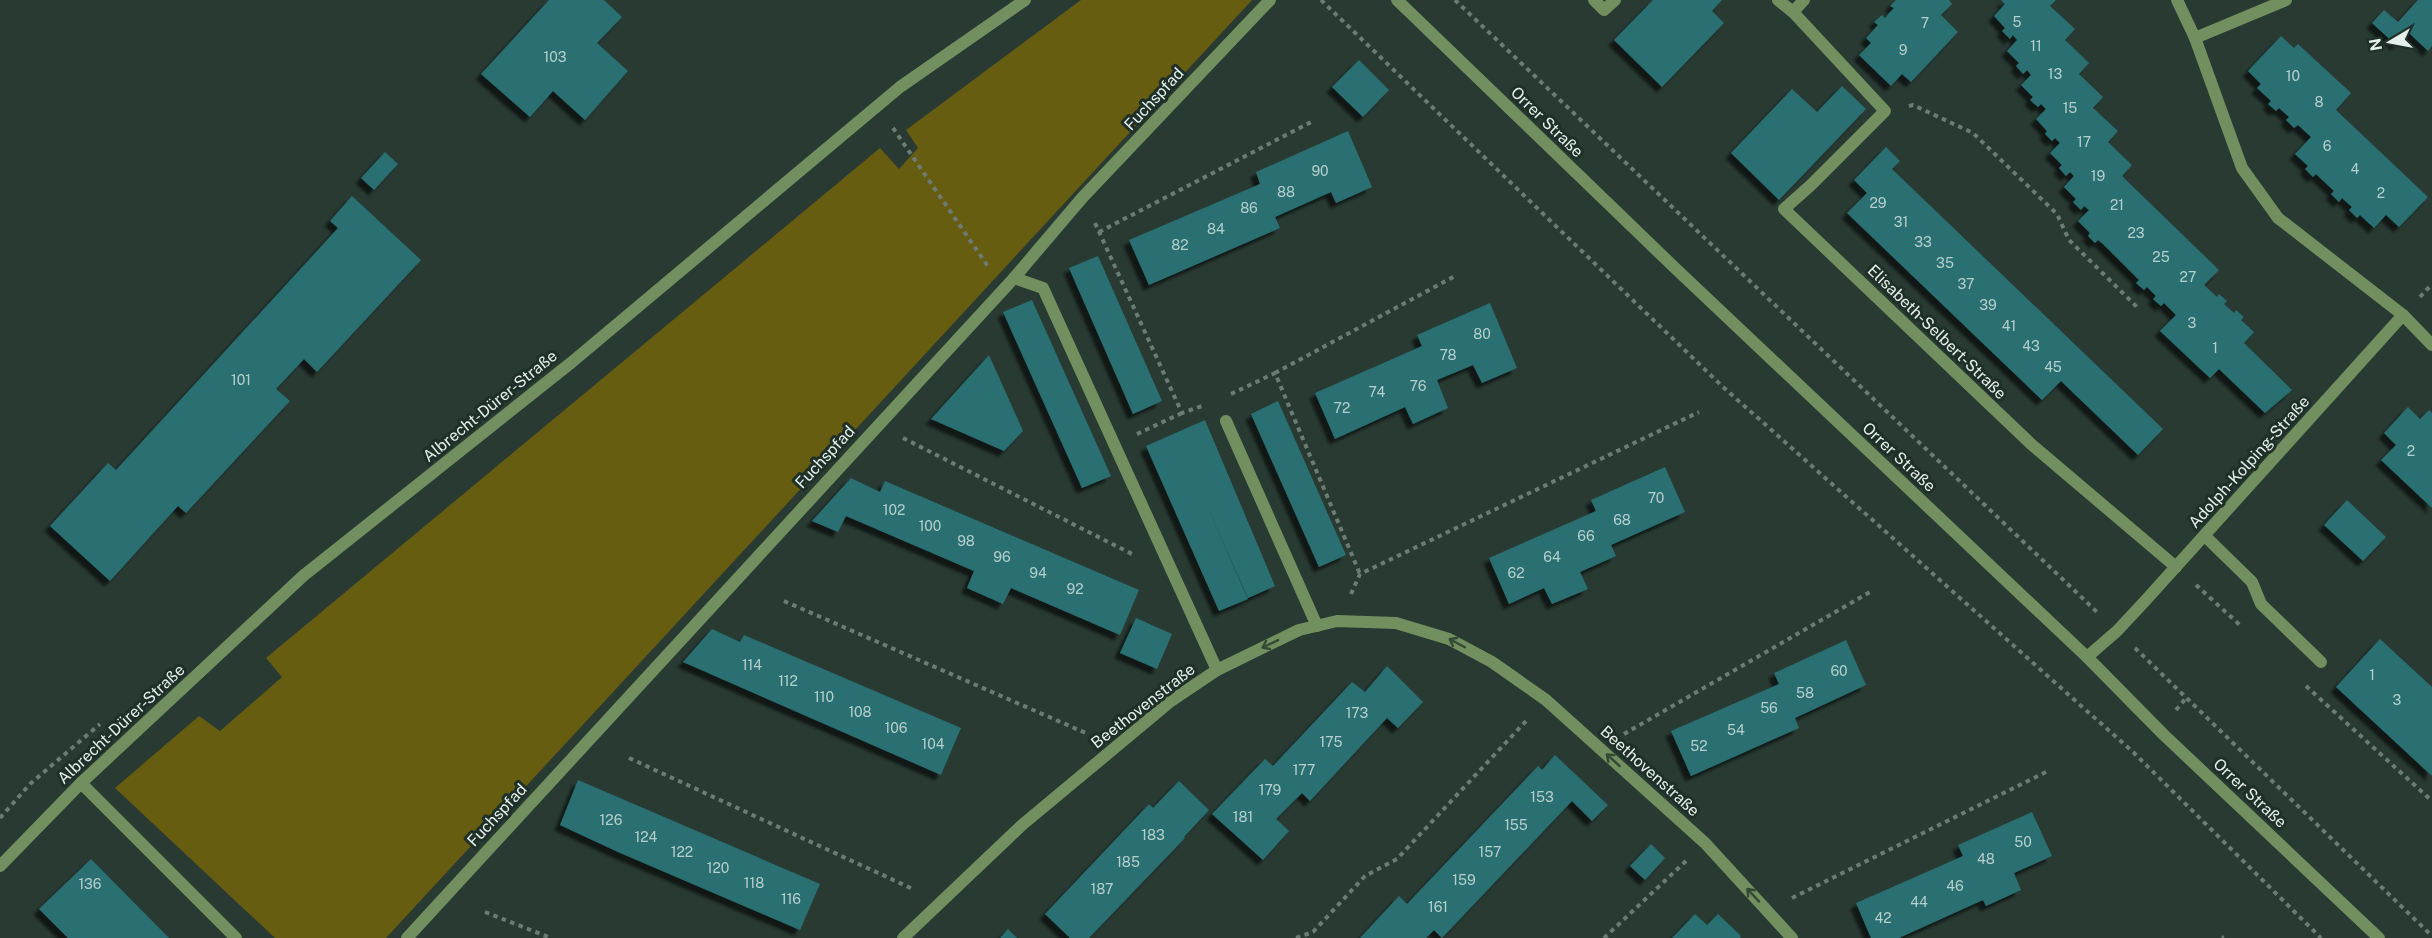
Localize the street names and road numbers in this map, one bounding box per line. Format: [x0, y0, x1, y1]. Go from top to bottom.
street label: Fuchspfad [1120, 64, 1188, 134]
street label: Orrer Straße [1507, 83, 1587, 161]
street label: Elisabeth-Selbert-Straße [1864, 261, 2010, 403]
street label: Albrecht-Dürer-Straße [419, 346, 561, 466]
street label: Adolph-Kolping-Straße [2185, 392, 2313, 532]
street label: Orrer Straße [1858, 418, 1940, 496]
street label: Fuchspfad [791, 422, 859, 492]
street label: Albrecht-Dürer-Straße [53, 660, 189, 788]
street label: Beethovenstraße [1087, 660, 1199, 752]
street label: Beethovenstraße [1597, 722, 1703, 820]
street label: Orrer Straße [2209, 754, 2291, 832]
street label: Fuchspfad [463, 780, 531, 850]

